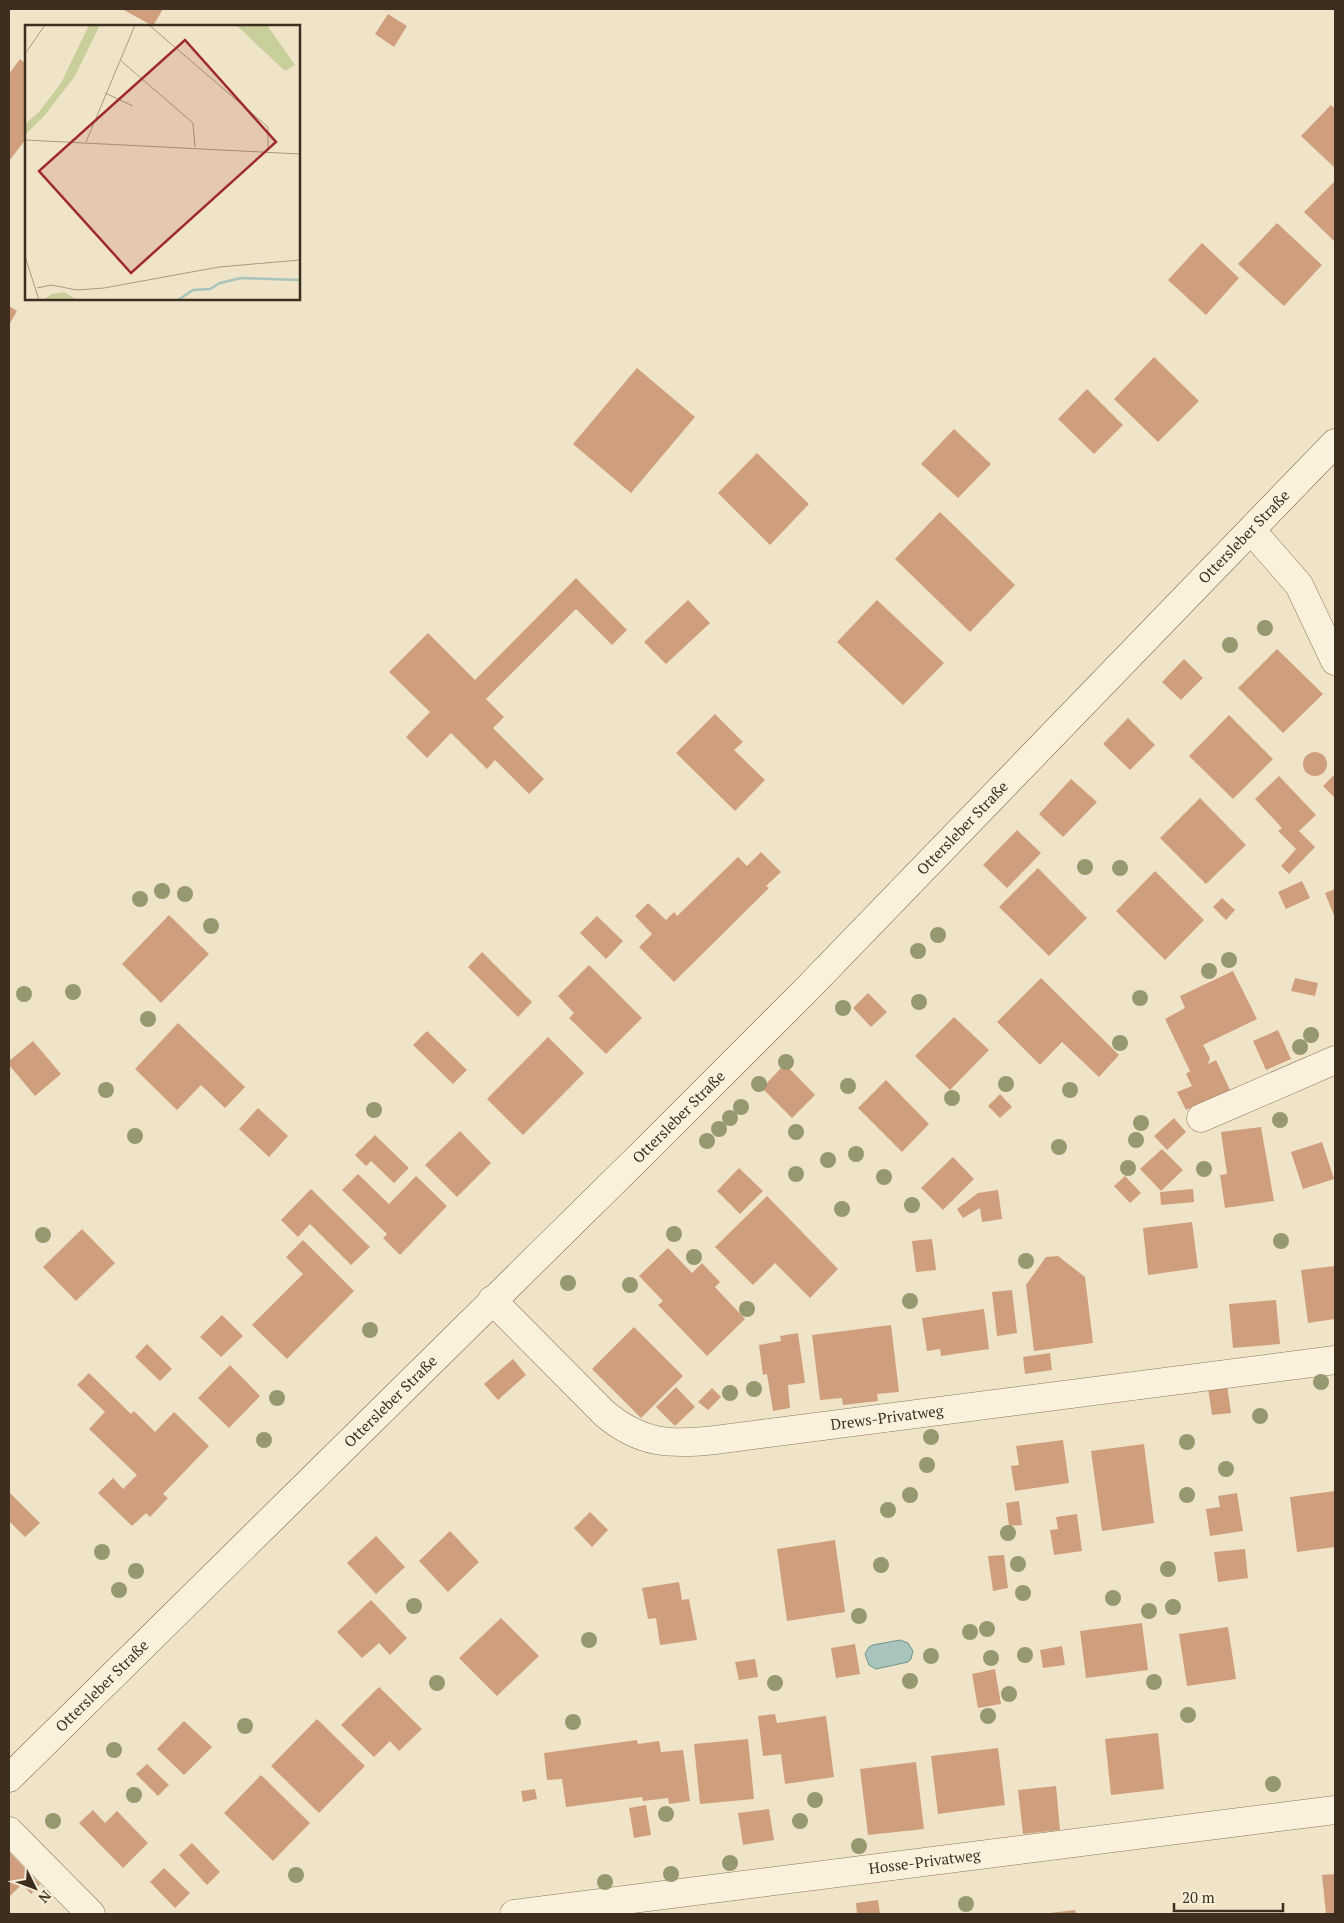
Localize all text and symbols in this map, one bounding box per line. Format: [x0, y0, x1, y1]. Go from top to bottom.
inset map [25, 25, 300, 300]
street label: Ottersleber Straße [1193, 485, 1293, 588]
street label: Ottersleber Straße [912, 776, 1012, 879]
street label: Ottersleber Straße [627, 1066, 729, 1167]
street label: Ottersleber Straße [339, 1351, 441, 1451]
street label: Drews-Privatweg [829, 1399, 946, 1434]
street label: Ottersleber Straße [51, 1635, 153, 1736]
street label: Hosse-Privatweg [868, 1844, 983, 1878]
north arrow [10, 1863, 60, 1913]
scale bar [1174, 1880, 1283, 1912]
text: N [34, 1887, 56, 1908]
text: 20 m [1182, 1887, 1215, 1907]

